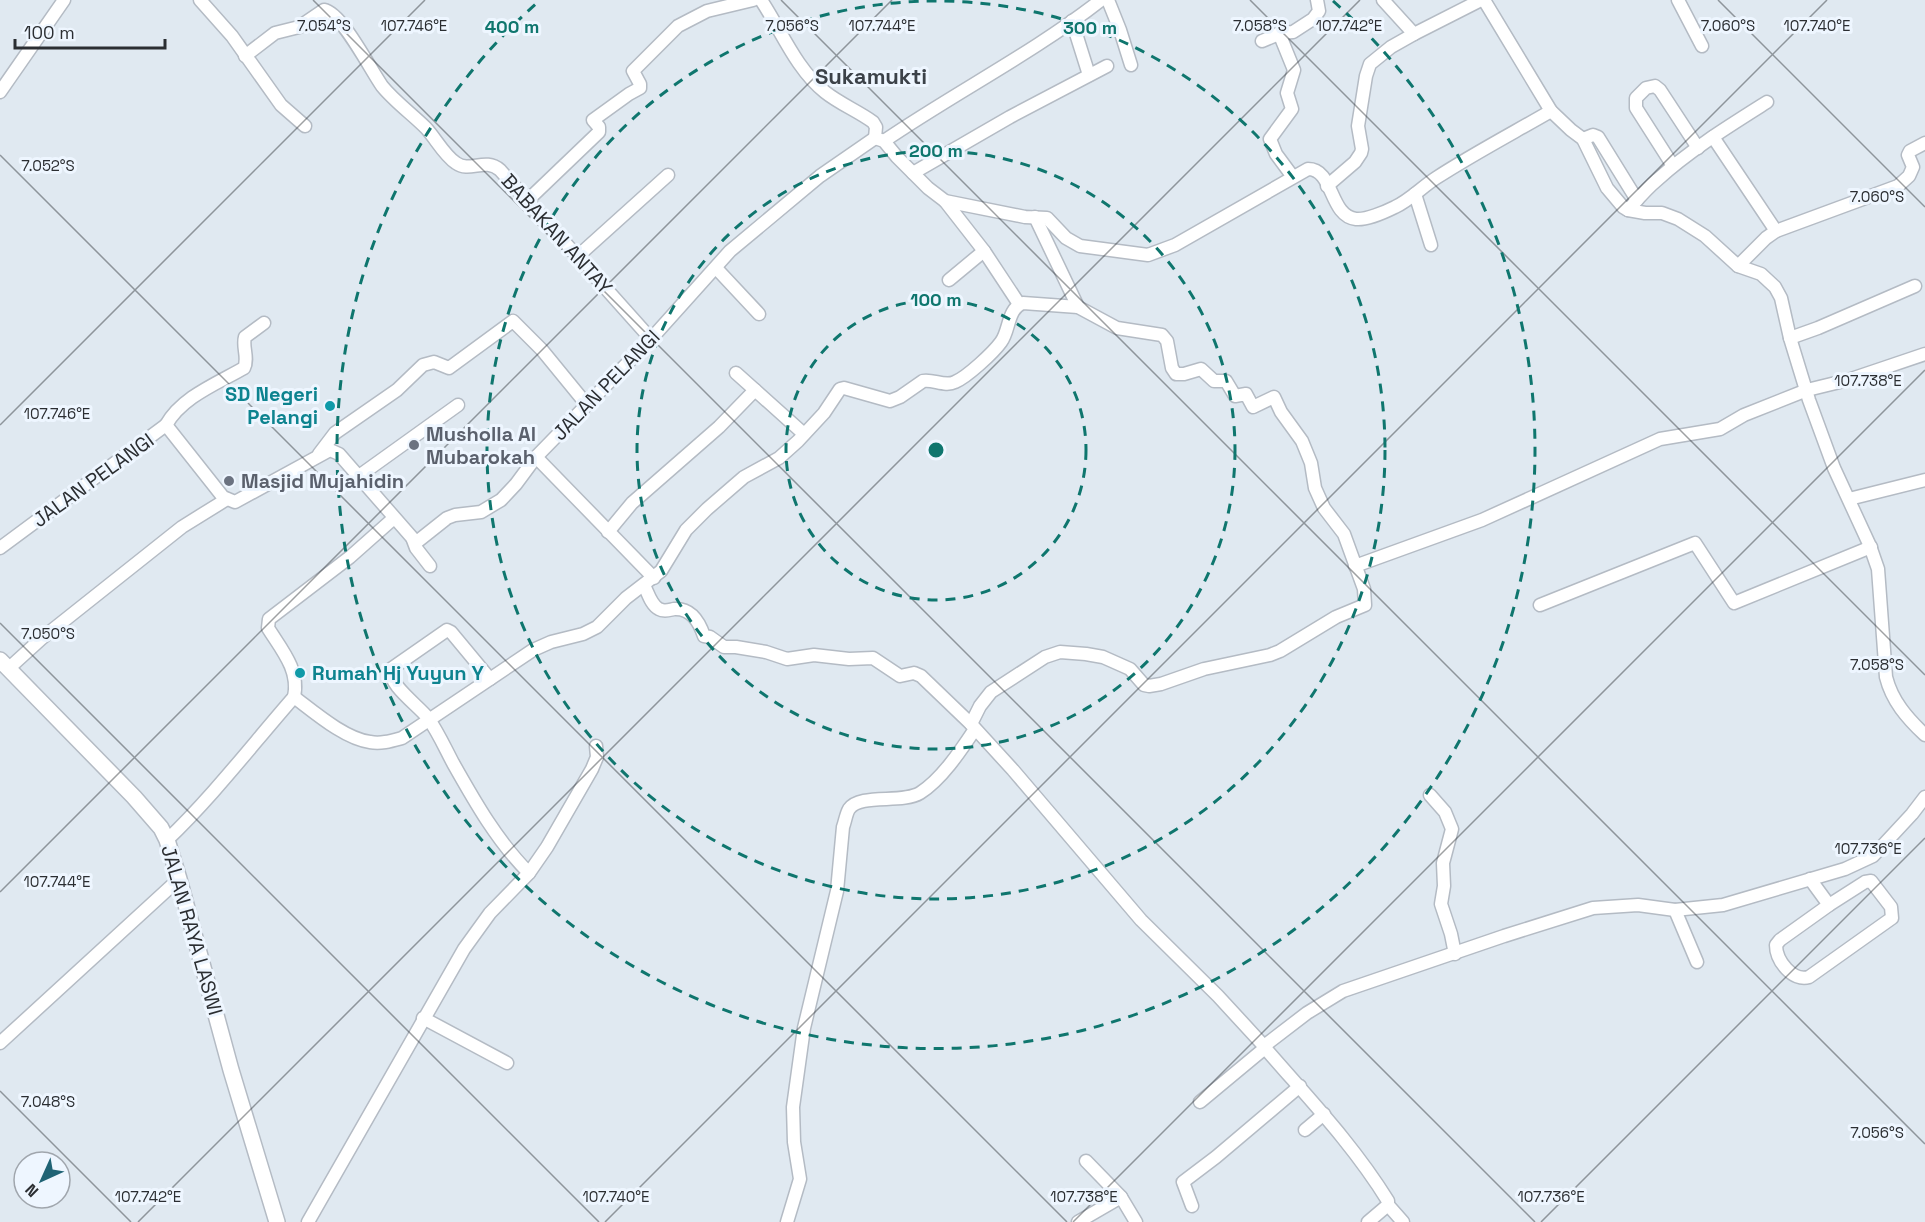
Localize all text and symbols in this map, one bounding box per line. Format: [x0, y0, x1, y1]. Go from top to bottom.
scale bar [15, 12, 165, 50]
text: 400 m [485, 15, 539, 38]
text: 7.054°S [297, 16, 351, 35]
text: 107.746°E [381, 16, 447, 35]
text: 7.056°S [765, 16, 819, 35]
text: 107.744°E [849, 16, 915, 35]
text: 300 m [1063, 16, 1117, 39]
text: 7.058°S [1233, 16, 1287, 35]
text: 107.742°E [1316, 16, 1382, 35]
text: 7.060°S [1701, 16, 1755, 35]
text: 107.740°E [1783, 16, 1851, 35]
text: 100 m [24, 21, 75, 44]
district label: Sukamukti [815, 62, 927, 90]
text: 200 m [909, 139, 963, 162]
text: 7.052°S [21, 156, 75, 175]
street label: BABAKAN ANTAY [496, 168, 618, 300]
text: 7.060°S [1850, 187, 1904, 206]
text: 100 m [910, 288, 962, 311]
street label: JALAN PELANGI [547, 324, 665, 446]
text: 107.738°E [1834, 371, 1902, 390]
place label: SD Negeri Pelangi [225, 381, 318, 430]
marker: SD Negeri Pelangi [323, 399, 337, 413]
text: 107.746°E [24, 404, 90, 423]
place label: Musholla Al Mubarokah [426, 421, 536, 470]
street label: JALAN PELANGI [27, 427, 159, 533]
marker: Musholla Al Mubarokah [407, 438, 421, 452]
centre of rings [926, 440, 946, 460]
place label: Masjid Mujahidin [241, 468, 404, 494]
marker: Masjid Mujahidin [222, 474, 236, 488]
text: 7.050°S [21, 624, 75, 643]
text: 7.058°S [1850, 655, 1904, 674]
place label: Rumah Hj Yuyun Y [312, 660, 484, 686]
marker: Rumah Hj Yuyun Y [293, 666, 307, 680]
text: 107.736°E [1834, 839, 1902, 858]
street label: JALAN RAYA LASWI [155, 842, 229, 1018]
text: 107.744°E [24, 872, 90, 891]
text: 7.048°S [21, 1092, 75, 1111]
text: 7.056°S [1850, 1123, 1904, 1142]
north arrow [12, 1150, 72, 1210]
text: N [21, 1179, 43, 1201]
text: 107.742°E [115, 1187, 181, 1206]
text: 107.740°E [582, 1187, 650, 1206]
text: 107.738°E [1050, 1187, 1118, 1206]
text: 107.736°E [1517, 1187, 1585, 1206]

